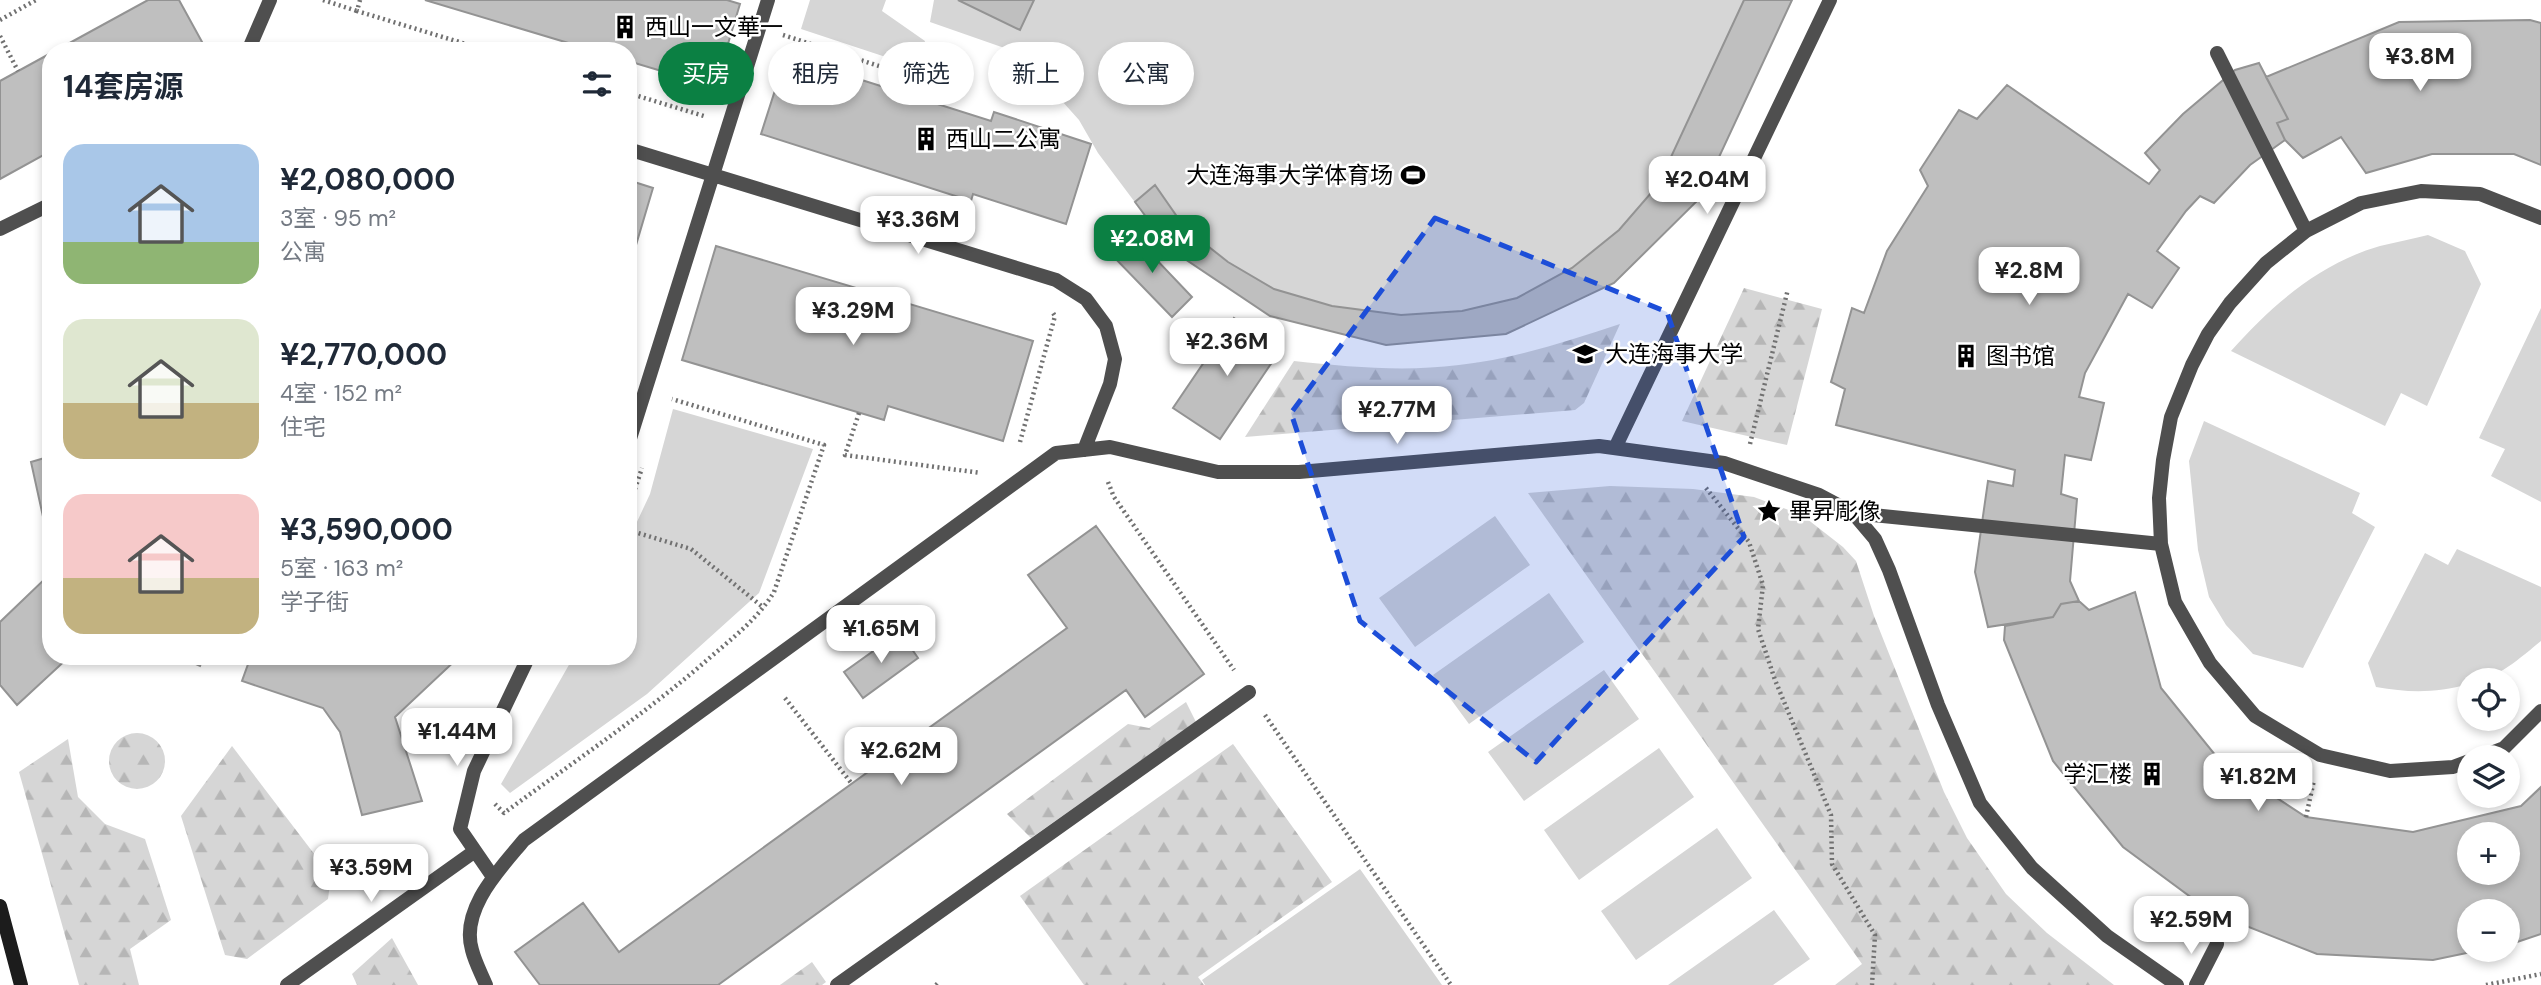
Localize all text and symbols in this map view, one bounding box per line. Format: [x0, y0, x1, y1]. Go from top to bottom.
place label: 西山一文華一 [645, 12, 783, 42]
building icon: 西山一文華一 [611, 13, 639, 41]
pin: ¥3.8M [2371, 34, 2469, 93]
text: ¥3.8M [2385, 41, 2455, 71]
chip: 买房 [658, 42, 754, 105]
chip: 租房 [768, 42, 864, 105]
chip: 筛选 [878, 42, 974, 105]
chip: 新上 [988, 42, 1084, 105]
chip: 公寓 [1098, 42, 1194, 105]
icon: filters [578, 65, 616, 103]
text: 14套房源 [63, 67, 183, 106]
place label: 西山二公寓 [946, 124, 1061, 154]
building icon: 西山二公寓 [912, 125, 940, 153]
pin: ¥2.04M [1650, 156, 1764, 216]
text: ¥2,080,000 [280, 160, 455, 199]
place label: 大连海事大学体育场 [1186, 160, 1393, 190]
sports icon: 大连海事大学体育场 [1399, 161, 1427, 189]
text: ¥2.04M [1665, 164, 1749, 194]
icon: home [119, 172, 203, 256]
pin: ¥3.36M [861, 196, 975, 256]
text: 3室 · 95 m² [280, 203, 396, 233]
text: ¥3.36M [876, 204, 960, 234]
pin: ¥2.08M [1095, 216, 1209, 275]
text: ¥2.08M [1110, 223, 1194, 253]
text: 公寓 [280, 237, 326, 267]
pin: ¥2.8M [1980, 247, 2078, 307]
text: ¥2.8M [1995, 255, 2063, 285]
pin: ¥3.29M [796, 288, 910, 347]
text: ¥3.29M [812, 295, 894, 325]
pin: ¥2.36M [1170, 318, 1284, 378]
text: ¥2.36M [1186, 326, 1268, 356]
text: ¥2,770,000 [280, 335, 447, 374]
place label: 大连海事大学 [1605, 339, 1743, 369]
school or university icon: 大连海事大学 [1571, 340, 1599, 368]
place label: 图书馆 [1986, 341, 2055, 371]
building icon: 图书馆 [1952, 342, 1980, 370]
icon: home [119, 347, 203, 431]
text: 4室 · 152 m² [280, 378, 402, 408]
pin: ¥2.77M [1340, 386, 1454, 446]
text: ¥2.77M [1358, 394, 1436, 424]
text: 住宅 [280, 412, 326, 442]
place label: 畢昇彫像 [1789, 496, 1881, 526]
place icon: 畢昇彫像 [1755, 497, 1783, 525]
text: ¥3,590,000 [280, 510, 453, 549]
icon: home [119, 522, 203, 606]
text: 5室 · 163 m² [280, 553, 403, 583]
text: 学子街 [280, 587, 349, 617]
pin: ¥1.65M [824, 606, 938, 665]
text: ¥1.65M [842, 613, 920, 643]
map controls [2457, 668, 2520, 962]
button: locate [2457, 668, 2520, 731]
pin: ¥1.44M [400, 708, 514, 768]
text: ¥1.44M [417, 716, 497, 746]
pin: ¥2.62M [844, 728, 958, 787]
text: ¥2.62M [860, 735, 942, 765]
button: layers [2457, 745, 2520, 808]
pin: ¥1.82M [2201, 754, 2315, 813]
place label: 学汇楼 [2063, 759, 2132, 789]
building icon: 学汇楼 [2138, 760, 2166, 788]
text: ¥1.82M [2219, 761, 2297, 791]
button: + [2457, 822, 2520, 885]
pin: ¥3.59M [314, 844, 428, 904]
text: ¥3.59M [329, 852, 413, 882]
pin: ¥2.59M [2134, 897, 2248, 956]
button: − [2457, 899, 2520, 962]
text: ¥2.59M [2150, 904, 2232, 934]

